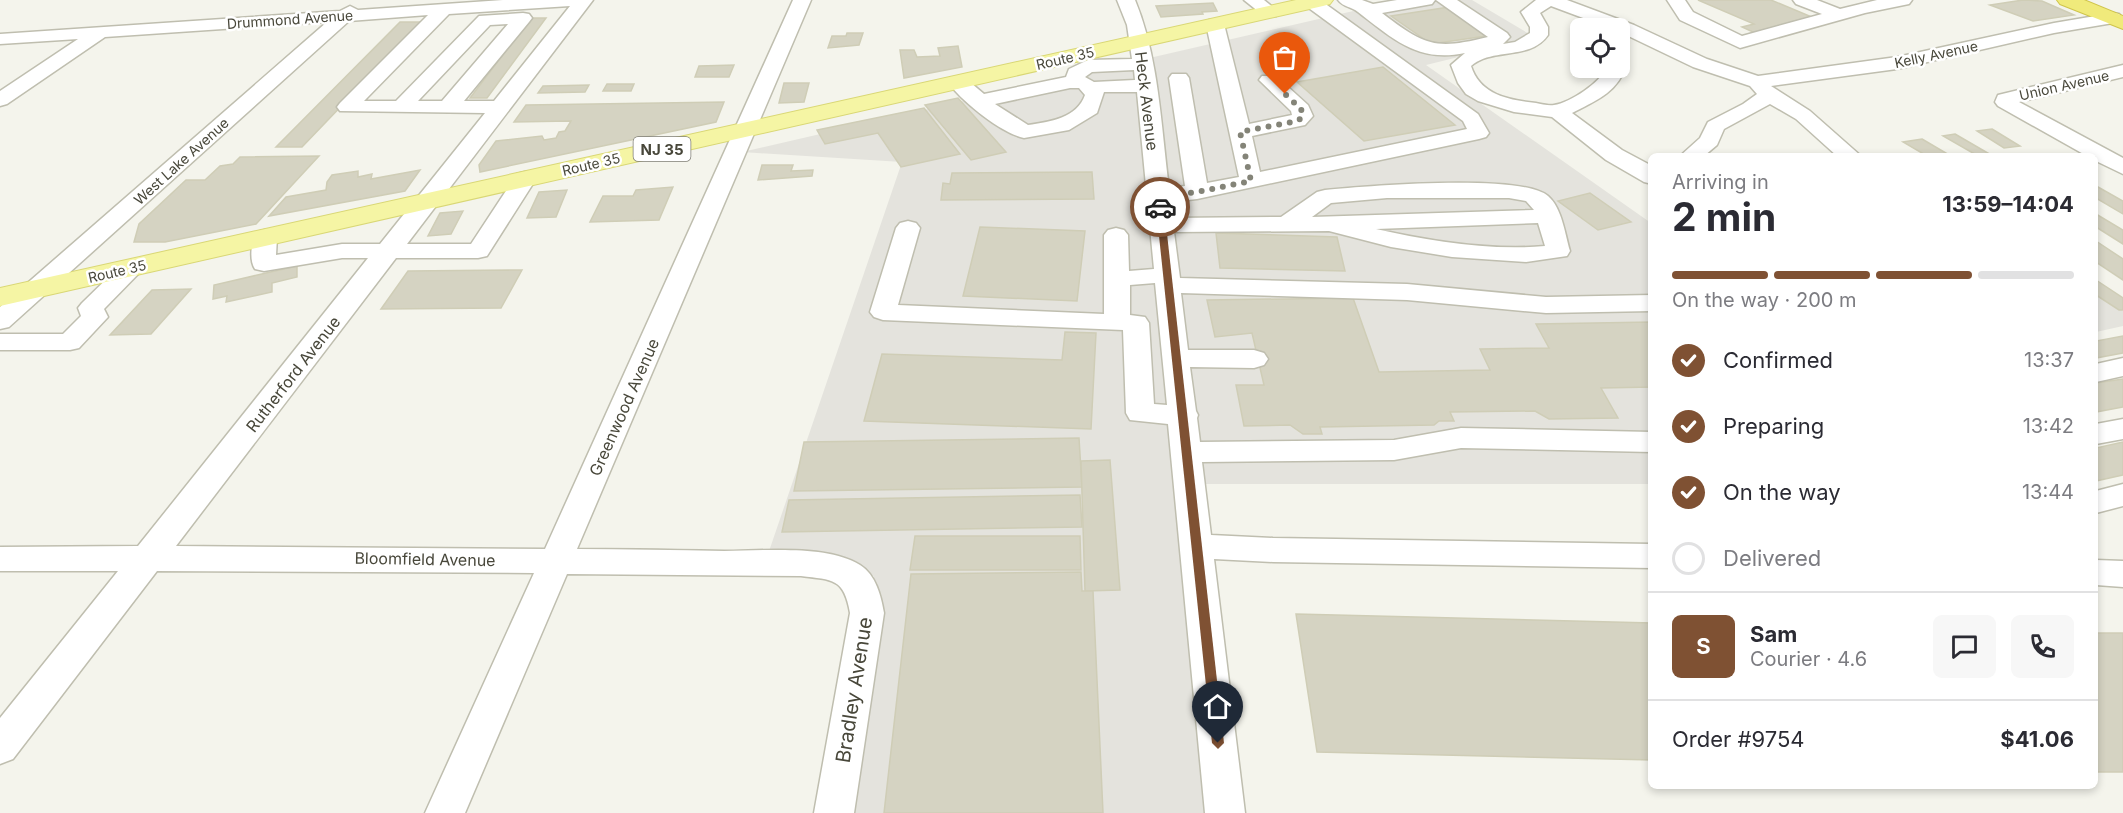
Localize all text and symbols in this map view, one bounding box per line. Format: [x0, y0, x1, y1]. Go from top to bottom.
street label: Drummond Avenue [226, 6, 354, 32]
map controls [1570, 18, 1630, 78]
button: locate [1570, 18, 1630, 78]
pin [1259, 32, 1310, 94]
street label: Kelly Avenue [1893, 37, 1979, 71]
icon: bag [1268, 41, 1301, 74]
street label: Route 35 [1034, 43, 1096, 73]
street label: Heck Avenue [1131, 50, 1163, 152]
street label: Union Avenue [2017, 66, 2111, 104]
street label: West Lake Avenue [130, 114, 232, 208]
road number: NJ 35 [634, 137, 690, 161]
street label: Route 35 [560, 149, 622, 179]
text: Arriving in [1672, 170, 1769, 194]
courier [1130, 177, 1190, 237]
icon: car [1144, 191, 1177, 224]
text: 13:59–14:04 [1942, 191, 2074, 217]
text: 2 min [1672, 193, 1776, 240]
street label: Route 35 [86, 256, 148, 286]
text: On the way · 200 m [1672, 288, 1857, 312]
street label: Rutherford Avenue [242, 312, 344, 436]
street label: Greenwood Avenue [585, 335, 663, 479]
icon: check [1672, 344, 1705, 377]
text: Confirmed [1723, 347, 1833, 373]
text: 13:37 [2024, 348, 2074, 372]
icon: check [1672, 410, 1705, 443]
text: Preparing [1723, 413, 1824, 439]
text: 13:42 [2023, 414, 2074, 438]
icon: check [1672, 476, 1705, 509]
text: On the way [1723, 479, 1841, 505]
text: 13:44 [2022, 480, 2074, 504]
text: Delivered [1723, 545, 1821, 571]
street label: Bloomfield Avenue [354, 548, 496, 570]
street label: Bradley Avenue [831, 615, 877, 765]
button: chat [1933, 615, 1996, 678]
button: phone [2011, 615, 2074, 678]
text: Sam [1750, 621, 1797, 647]
text: S [1696, 633, 1711, 659]
text: Courier · 4.6 [1750, 647, 1867, 671]
pin [1192, 681, 1243, 743]
icon: home [1201, 690, 1234, 723]
text: Order #9754 [1672, 726, 1804, 752]
text: $41.06 [2000, 726, 2074, 752]

